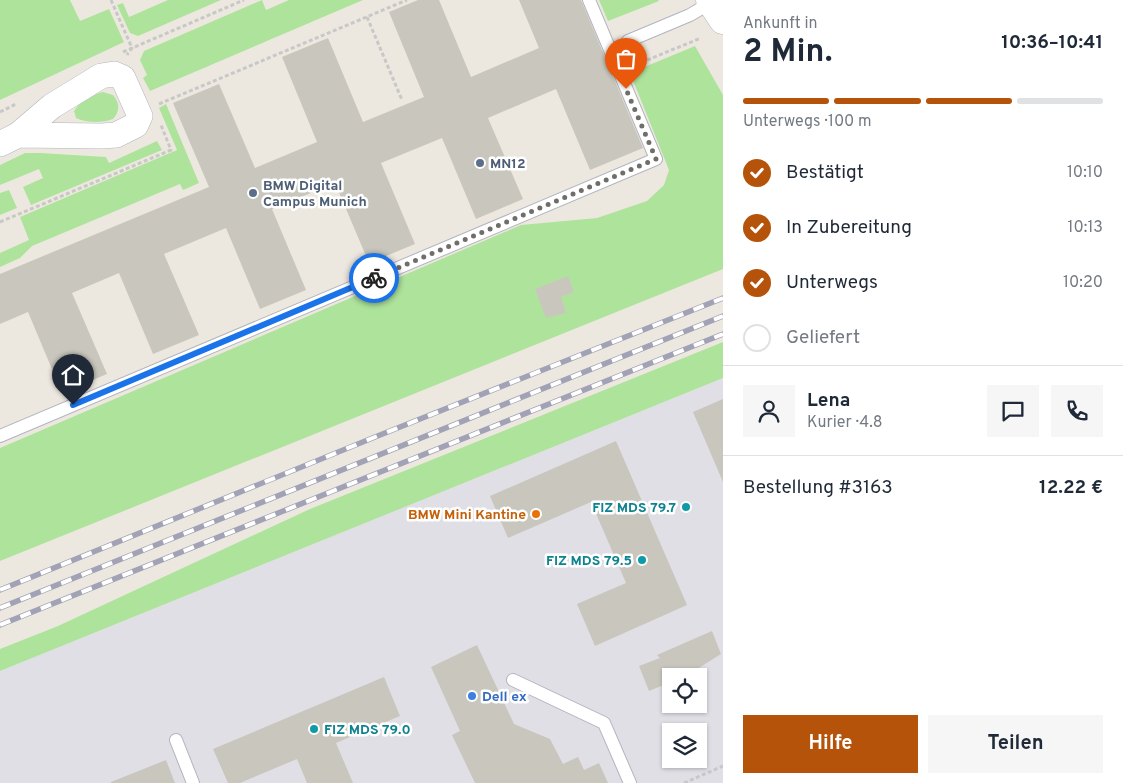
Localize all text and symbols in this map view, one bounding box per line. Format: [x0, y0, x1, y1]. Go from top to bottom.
text: Ankunft in [743, 14, 818, 34]
text: 10:36–10:41 [1001, 31, 1103, 55]
text: 2 Min. [743, 33, 833, 73]
pin [605, 38, 647, 89]
icon: bag [612, 45, 640, 73]
text: Unterwegs · 100 m [743, 112, 872, 132]
place label: MN12 [490, 156, 526, 173]
marker: MN12 [474, 157, 486, 169]
icon: check [743, 159, 771, 187]
text: Bestätigt [786, 161, 864, 185]
text: 10:10 [1067, 163, 1103, 183]
place label: BMW Digital Campus Munich [263, 178, 367, 211]
marker: BMW Digital Campus Munich [247, 187, 259, 199]
icon: check [743, 214, 771, 242]
text: In Zubereitung [786, 216, 912, 240]
text: 10:13 [1068, 218, 1103, 238]
courier [349, 253, 399, 303]
icon: bike [360, 264, 388, 292]
icon: check [743, 269, 771, 297]
text: Unterwegs [786, 271, 878, 295]
text: 10:20 [1063, 273, 1103, 293]
text: Geliefert [786, 326, 860, 350]
pin [52, 354, 94, 405]
icon: home [59, 361, 87, 389]
button: person [743, 385, 795, 437]
button: chat [987, 385, 1039, 437]
button: phone [1051, 385, 1103, 437]
text: Lena [807, 389, 850, 413]
text: Kurier · 4.8 [807, 413, 883, 433]
text: Bestellung #3163 [743, 476, 893, 500]
text: 12.22 € [1039, 476, 1103, 500]
place label: FIZ MDS 79.7 [592, 500, 676, 517]
marker: FIZ MDS 79.7 [680, 501, 692, 513]
place label: BMW Mini Kantine [408, 507, 526, 524]
marker: BMW Mini Kantine [530, 508, 542, 520]
place label: FIZ MDS 79.5 [546, 553, 632, 570]
marker: FIZ MDS 79.5 [636, 554, 648, 566]
map controls [662, 668, 707, 768]
button: locate [662, 668, 707, 713]
place label: Dell ex [482, 689, 527, 706]
marker: Dell ex [466, 690, 478, 702]
button: Hilfe [743, 715, 918, 773]
button: Teilen [928, 715, 1103, 773]
place label: FIZ MDS 79.0 [324, 722, 411, 739]
marker: FIZ MDS 79.0 [308, 723, 320, 735]
button: layers [662, 723, 707, 768]

